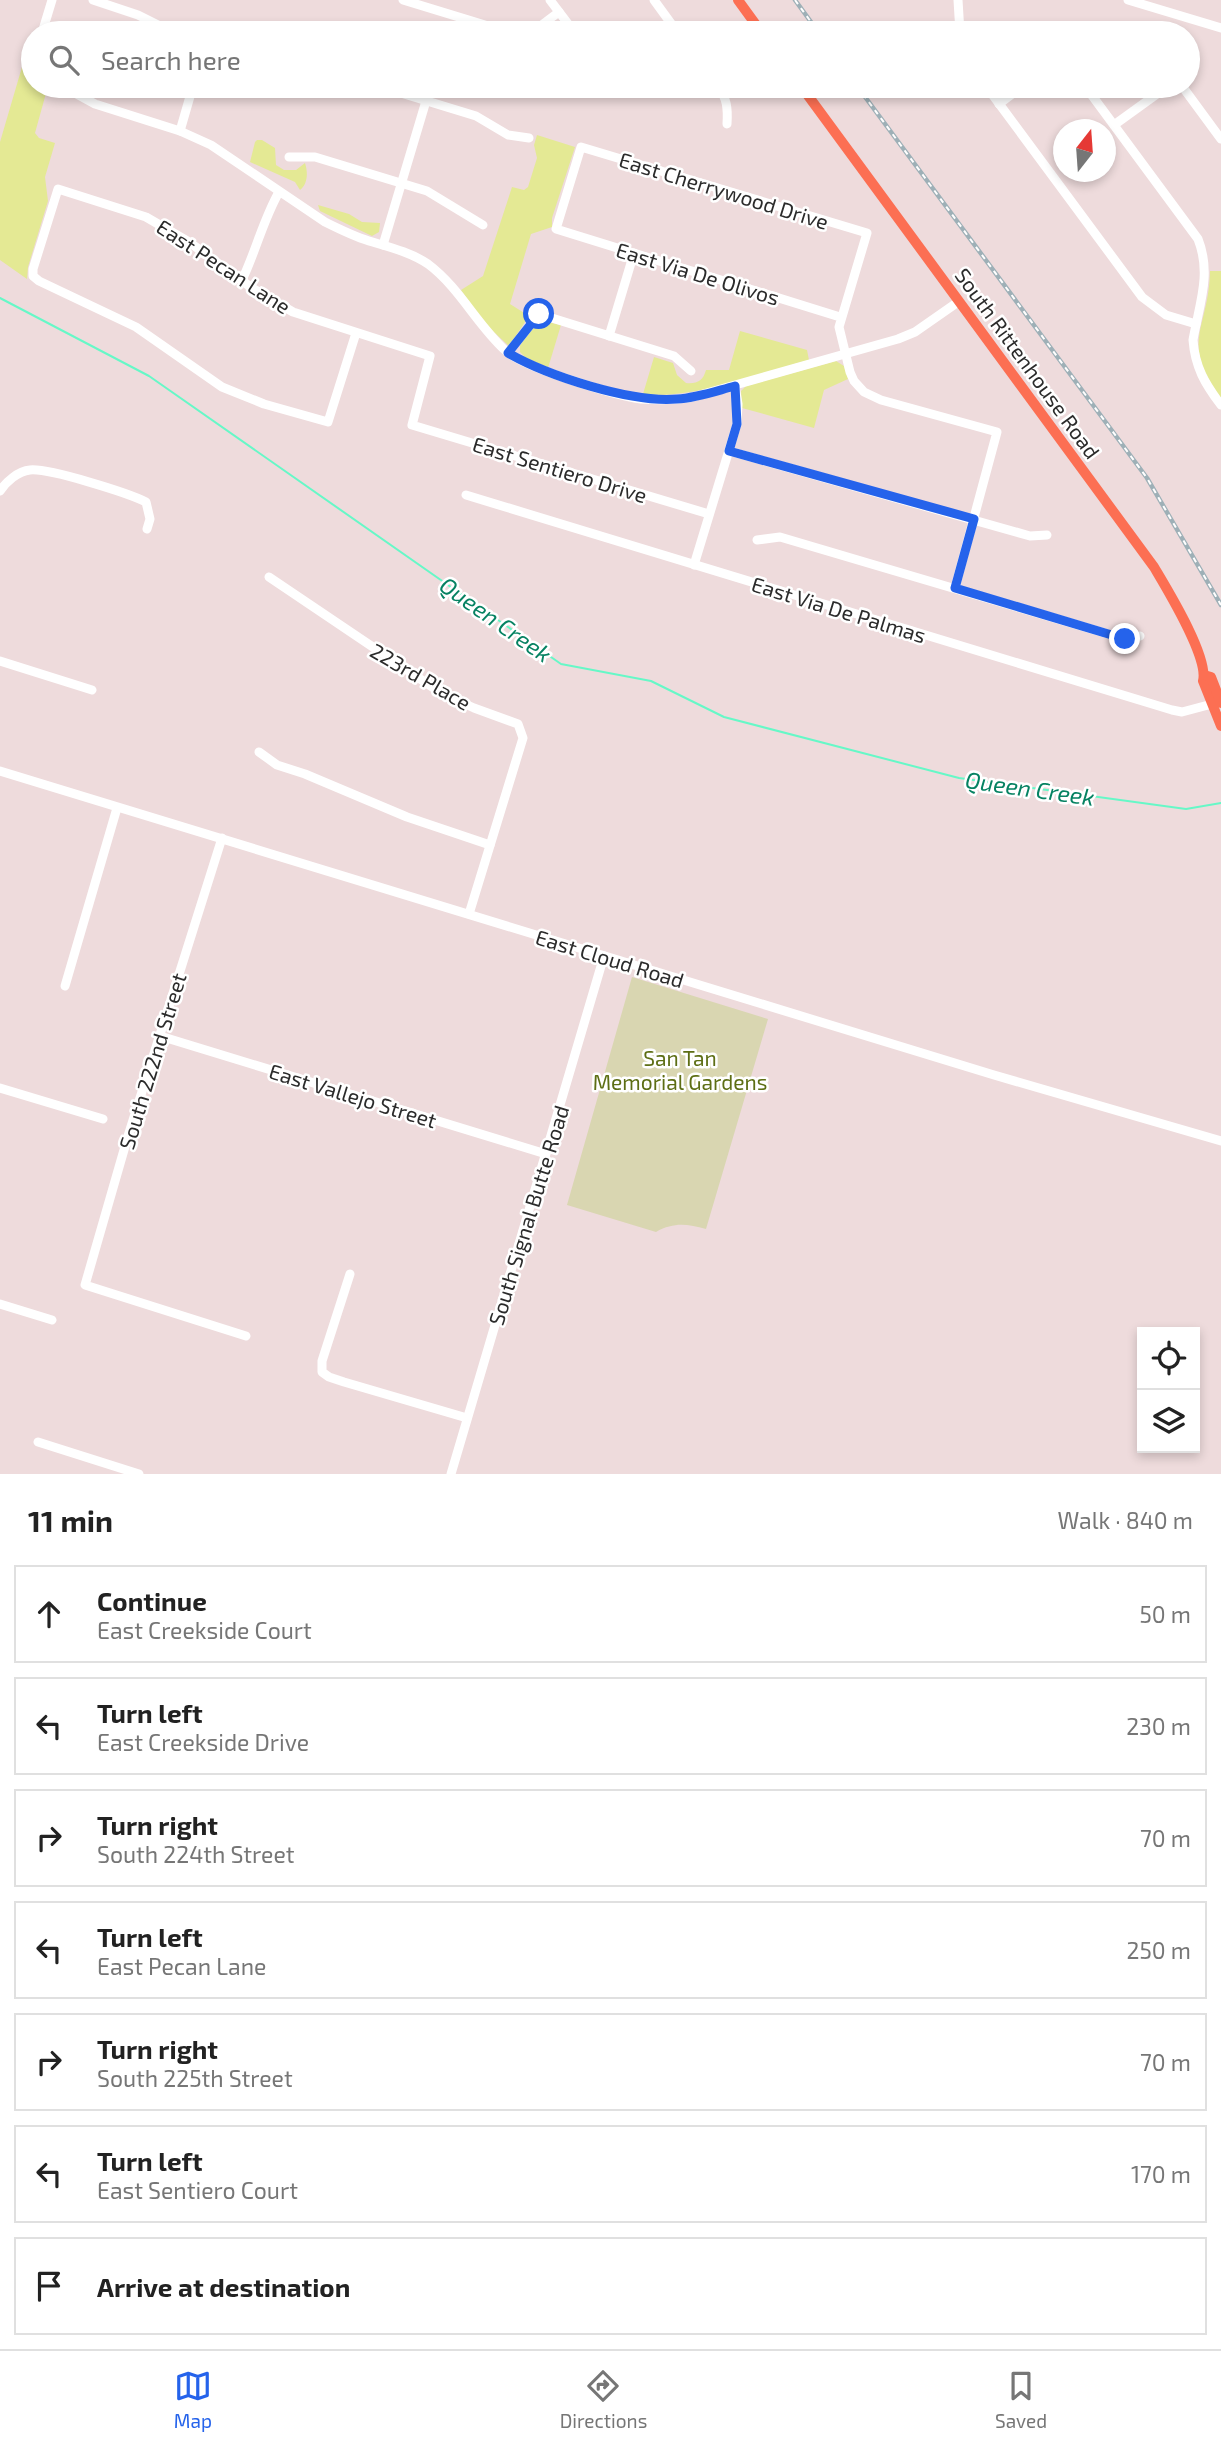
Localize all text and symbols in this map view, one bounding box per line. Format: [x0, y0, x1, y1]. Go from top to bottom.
search box [21, 21, 1200, 98]
icon: search [45, 41, 83, 79]
text: Search here [101, 44, 241, 75]
north arrow [1053, 119, 1116, 182]
street label: East Cherrywood Drive [616, 146, 832, 234]
street label: East Pecan Lane [152, 213, 296, 319]
street label: East Via De Olivos [613, 236, 783, 310]
street label: South Rittenhouse Road [950, 263, 1106, 463]
route start [523, 298, 554, 329]
street label: East Sentiero Drive [470, 431, 650, 507]
water label: Queen Creek [435, 570, 557, 668]
street label: East Via De Palmas [749, 571, 929, 647]
route end [1109, 623, 1140, 654]
street label: 223rd Place [366, 637, 476, 715]
water label: Queen Creek [964, 765, 1096, 811]
street label: East Cloud Road [533, 924, 687, 992]
street label: South 222nd Street [113, 970, 191, 1152]
park label: San Tan Memorial Gardens [593, 1045, 767, 1094]
street label: East Vallejo Street [266, 1058, 440, 1133]
street label: South Signal Butte Road [483, 1102, 573, 1328]
map controls [1137, 1327, 1200, 1453]
button: locate [1137, 1327, 1200, 1390]
button: layers [1137, 1390, 1200, 1453]
text: 11 min [28, 1502, 113, 1538]
text: Walk · 840 m [1058, 1506, 1193, 1534]
text: Continue [97, 1585, 207, 1616]
icon: ahead [30, 1595, 68, 1633]
text: 50 m [1140, 1600, 1191, 1628]
text: East Creekside Court [97, 1616, 312, 1644]
text: Turn left [97, 1697, 203, 1728]
icon: left [30, 1707, 68, 1745]
text: 230 m [1126, 1712, 1191, 1740]
text: East Creekside Drive [97, 1728, 309, 1756]
text: Turn right [97, 1809, 218, 1840]
icon: right [30, 1819, 68, 1857]
text: 70 m [1140, 1824, 1191, 1852]
text: South 224th Street [97, 1840, 295, 1868]
text: Turn left [97, 1921, 203, 1952]
icon: left [30, 1931, 68, 1969]
text: 250 m [1127, 1936, 1191, 1964]
text: East Pecan Lane [97, 1952, 266, 1980]
text: Turn right [97, 2033, 218, 2064]
icon: right [30, 2043, 68, 2081]
text: 70 m [1140, 2048, 1191, 2076]
text: South 225th Street [97, 2064, 293, 2092]
text: Turn left [97, 2145, 203, 2176]
icon: left [30, 2155, 68, 2193]
text: 170 m [1131, 2160, 1191, 2188]
text: East Sentiero Court [97, 2176, 298, 2204]
icon: arrive [30, 2267, 68, 2305]
text: Arrive at destination [97, 2271, 350, 2302]
tab: Map [174, 2367, 212, 2432]
tab: Directions [560, 2367, 647, 2432]
tab: Saved [995, 2367, 1047, 2432]

